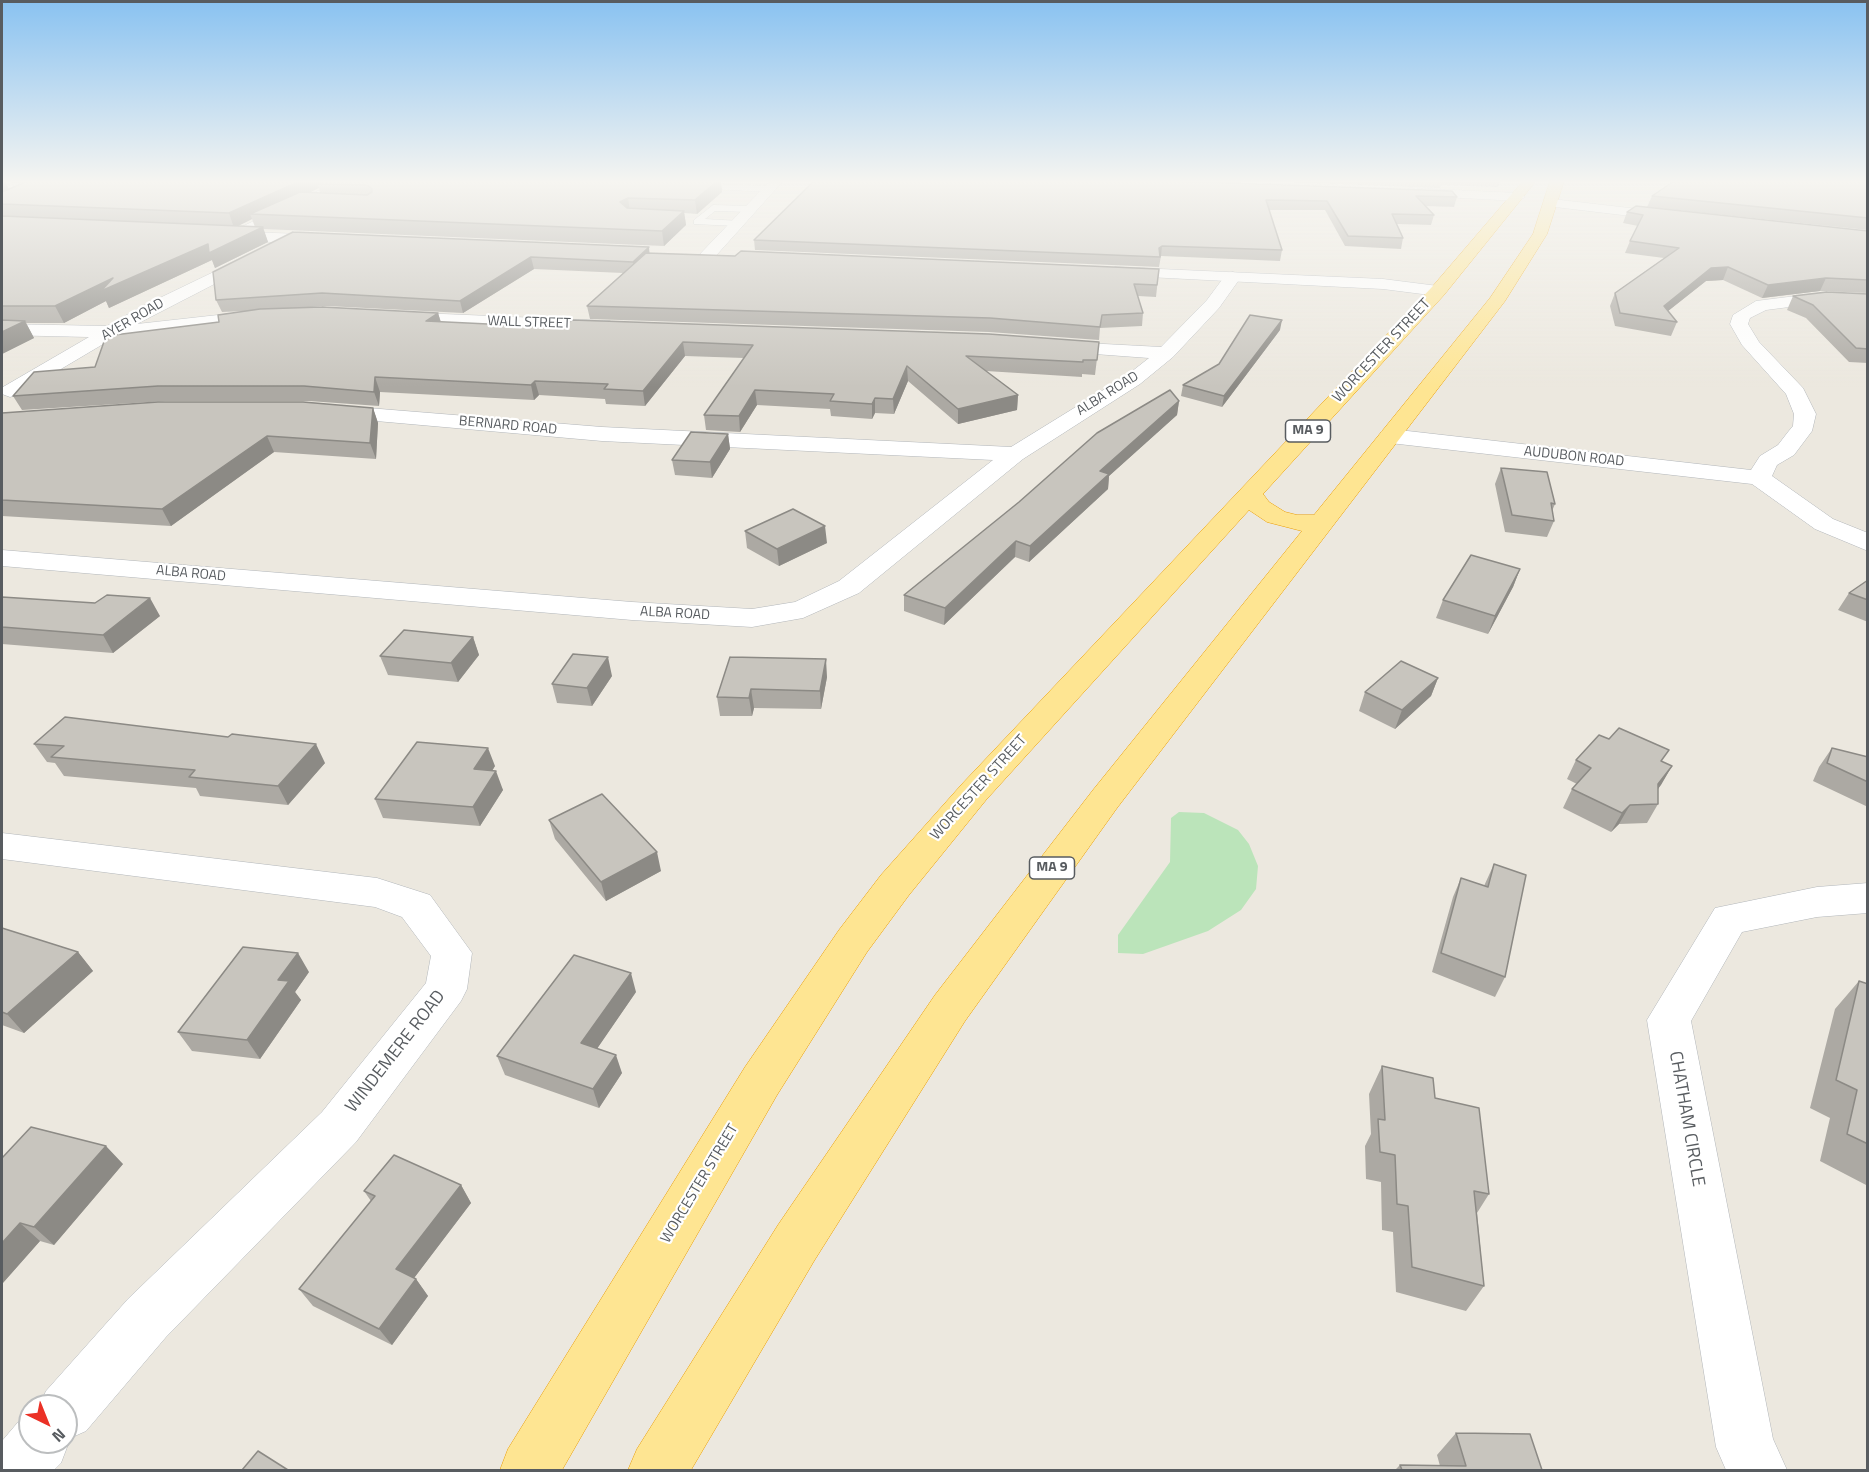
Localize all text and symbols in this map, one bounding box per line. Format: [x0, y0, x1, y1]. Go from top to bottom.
street label: AYER ROAD [99, 295, 167, 345]
street label: WORCESTER STREET [1329, 295, 1435, 407]
street label: WALL STREET [487, 313, 571, 333]
street label: ALBA ROAD [1074, 368, 1142, 420]
street label: BERNARD ROAD [458, 413, 558, 439]
road number: MA 9 [1286, 420, 1330, 442]
street label: AUDUBON ROAD [1523, 443, 1625, 471]
street label: ALBA ROAD [155, 563, 227, 585]
street label: ALBA ROAD [640, 604, 710, 624]
street label: WORCESTER STREET [927, 732, 1031, 844]
road number: MA 9 [1030, 857, 1074, 879]
street label: WINDEMERE ROAD [342, 987, 450, 1117]
street label: CHATHAM CIRCLE [1663, 1050, 1709, 1188]
street label: WORCESTER STREET [657, 1121, 743, 1247]
north arrow [18, 1394, 78, 1454]
text: N [47, 1423, 71, 1448]

